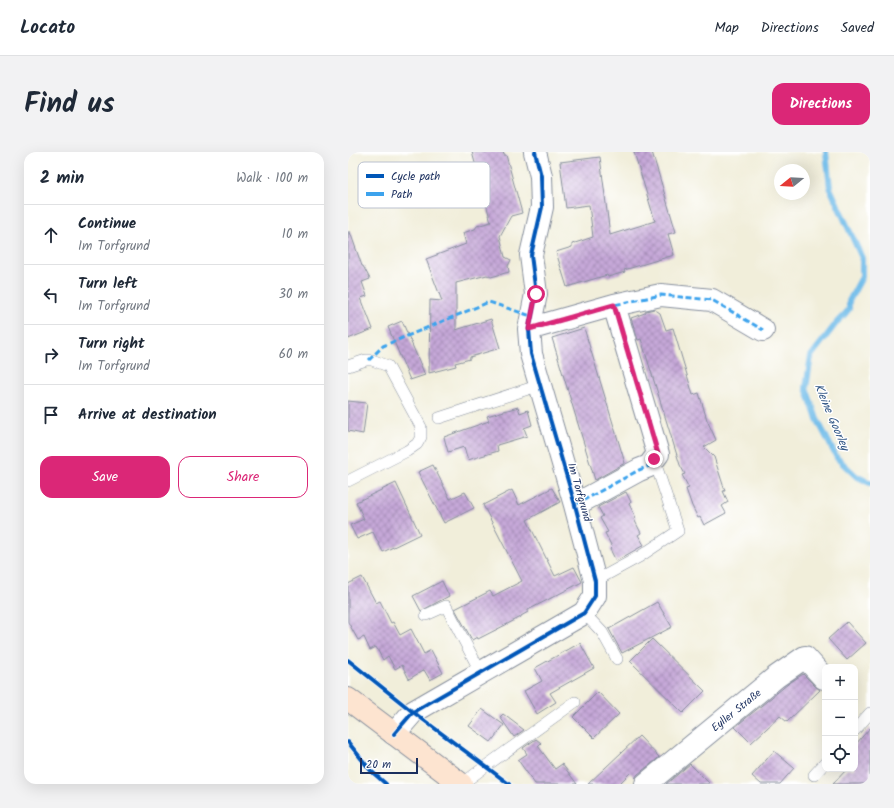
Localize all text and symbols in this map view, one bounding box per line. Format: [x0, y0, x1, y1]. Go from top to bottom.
text: Locato [20, 13, 75, 43]
text: Map [714, 17, 739, 39]
text: Directions [761, 17, 819, 39]
text: Saved [841, 17, 874, 39]
text: Find us [24, 82, 115, 127]
button: Directions [772, 83, 870, 125]
legend [358, 162, 490, 208]
north arrow [774, 164, 810, 200]
text: 2 min [40, 165, 84, 192]
text: Walk · 100 m [236, 168, 308, 189]
text: Cycle path [391, 168, 440, 186]
text: Path [391, 186, 412, 204]
text: Continue [78, 212, 136, 236]
icon: ahead [40, 224, 62, 246]
text: 10 m [282, 224, 308, 245]
text: Im Torfgrund [78, 236, 150, 257]
text: Turn left [78, 272, 138, 296]
icon: left [40, 284, 62, 306]
text: 30 m [279, 284, 308, 305]
route start [527, 285, 545, 303]
text: Im Torfgrund [78, 296, 150, 317]
text: Turn right [78, 332, 145, 356]
icon: right [40, 344, 62, 366]
text: 60 m [279, 344, 308, 365]
text: Im Torfgrund [78, 356, 150, 377]
water label: Kleine Goorley [809, 381, 855, 456]
text: Arrive at destination [78, 403, 217, 427]
icon: arrive [40, 404, 62, 426]
route end [645, 450, 663, 468]
button: Save [40, 456, 170, 498]
button: Share [178, 456, 308, 498]
street label: Im Torfgrund [562, 461, 596, 524]
map controls [822, 664, 858, 772]
button: + [822, 664, 858, 700]
street label: Eyller Straße [708, 685, 766, 737]
button: − [822, 700, 858, 736]
button: locate [822, 736, 858, 772]
scale bar [360, 756, 418, 775]
text: 20 m [366, 756, 391, 774]

